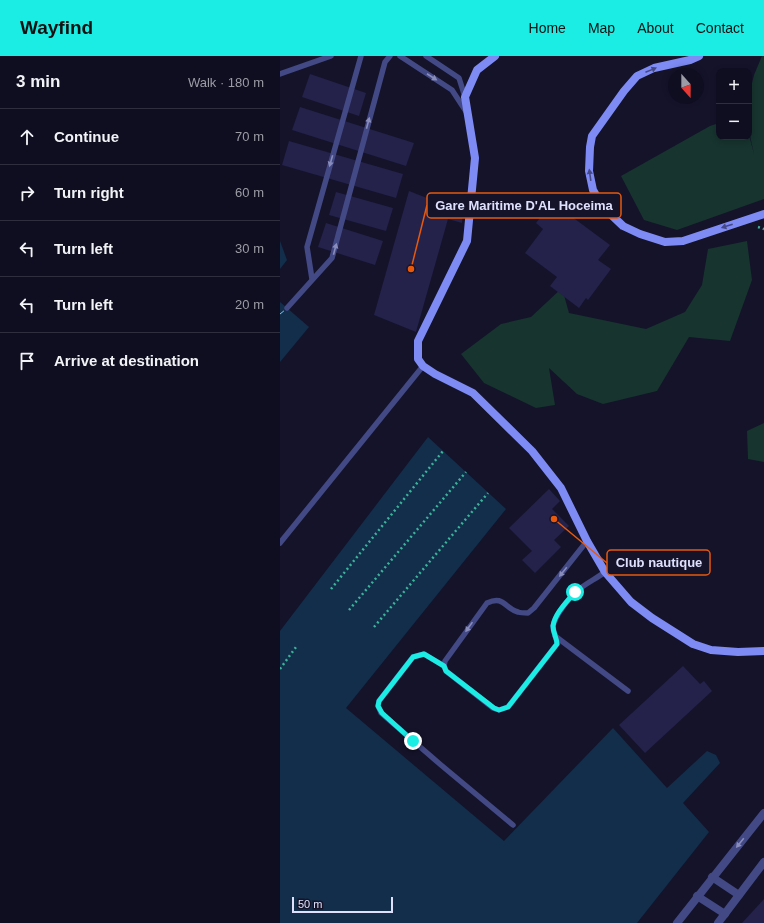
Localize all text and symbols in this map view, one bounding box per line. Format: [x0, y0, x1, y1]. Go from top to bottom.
text: Wayfind [20, 17, 93, 38]
text: Home [529, 20, 566, 36]
text: Map [588, 20, 615, 36]
text: About [637, 20, 674, 36]
text: Contact [696, 20, 744, 36]
one-way arrow [646, 66, 658, 72]
north arrow [668, 68, 704, 104]
map controls [716, 68, 752, 140]
button: + [716, 68, 752, 104]
text: 3 min [16, 72, 60, 91]
one-way arrow [426, 74, 438, 81]
text: Walk · 180 m [188, 75, 264, 90]
button: − [716, 104, 752, 140]
one-way arrow [366, 117, 372, 129]
icon: ahead [16, 126, 38, 148]
text: Continue [54, 128, 119, 145]
text: 70 m [235, 129, 264, 144]
one-way arrow [328, 155, 334, 167]
one-way arrow [587, 169, 593, 181]
icon: right [16, 182, 38, 204]
text: Turn right [54, 184, 124, 201]
text: 60 m [235, 185, 264, 200]
callout: Gare Maritime D'AL Hoceima [427, 193, 621, 218]
text: Gare Maritime D'AL Hoceima [435, 198, 614, 213]
one-way arrow [721, 223, 733, 229]
icon: left [16, 238, 38, 260]
text: Turn left [54, 240, 113, 257]
text: 30 m [235, 241, 264, 256]
one-way arrow [332, 242, 338, 254]
icon: left [16, 294, 38, 316]
text: Turn left [54, 296, 113, 313]
text: 20 m [235, 297, 264, 312]
icon: arrive [16, 350, 38, 372]
text: Arrive at destination [54, 352, 199, 369]
callout: Club nautique [607, 550, 710, 575]
text: Club nautique [616, 555, 702, 570]
one-way arrow [559, 566, 567, 577]
route start [566, 583, 584, 601]
one-way arrow [466, 622, 474, 632]
route end [404, 732, 422, 750]
one-way arrow [735, 837, 744, 848]
scale bar [292, 895, 393, 914]
text: 50 m [298, 898, 322, 910]

